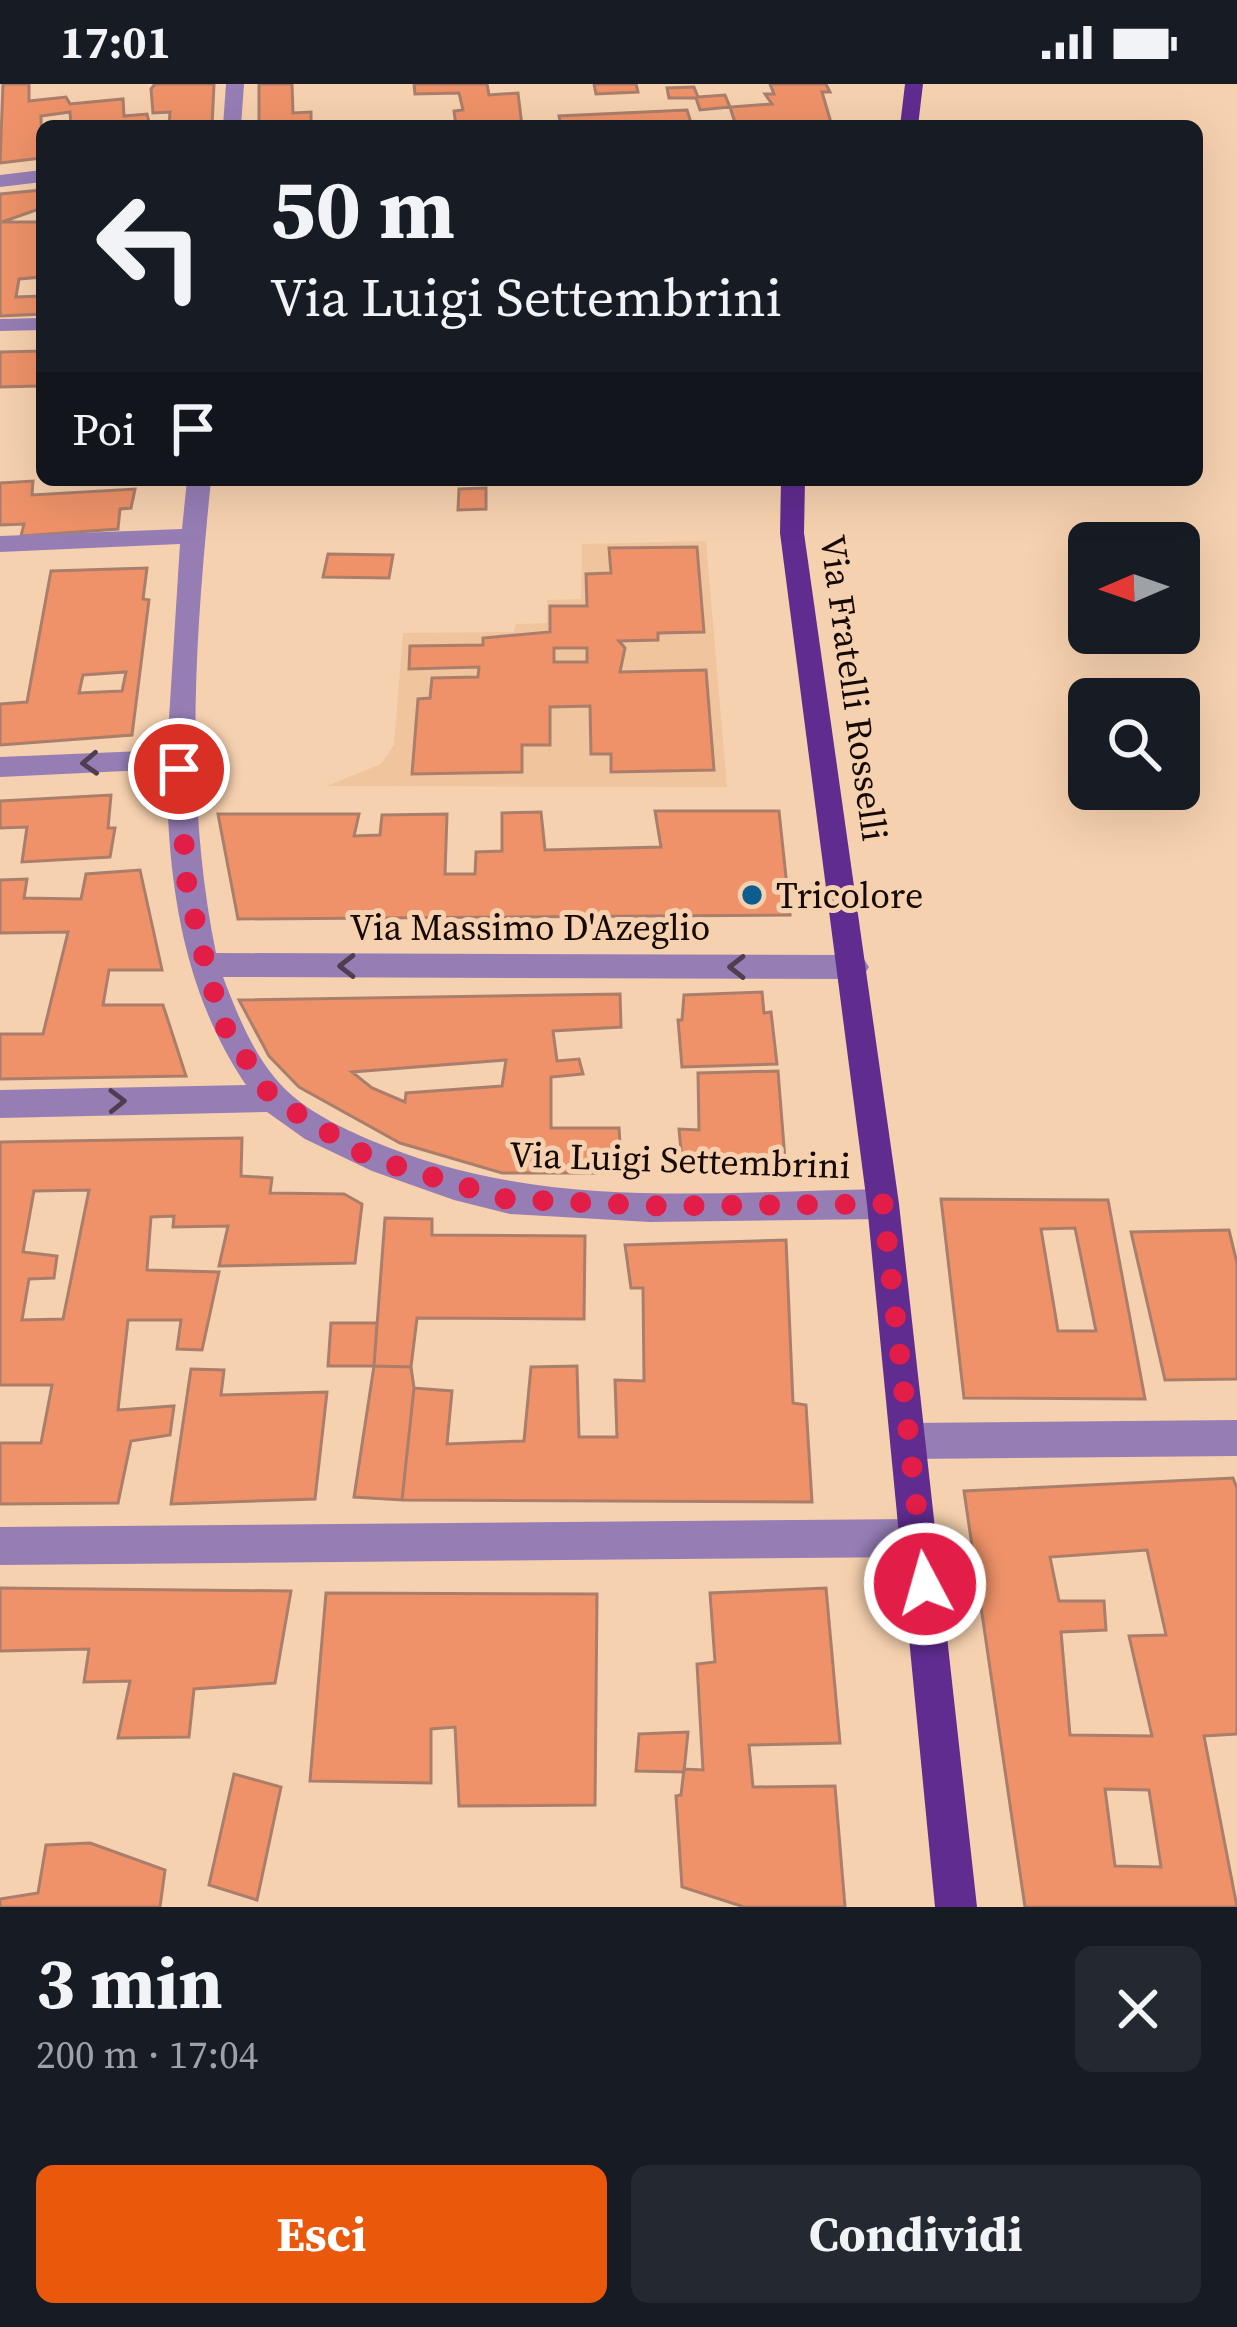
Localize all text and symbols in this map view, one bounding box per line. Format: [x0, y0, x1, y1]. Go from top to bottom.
text: 17:01 [60, 11, 171, 73]
text: 50 m [270, 151, 455, 266]
icon: left [72, 168, 228, 324]
text: Via Luigi Settembrini [270, 260, 782, 334]
icon: arrive [160, 396, 226, 462]
text: Poi [72, 398, 136, 460]
north arrow [1068, 522, 1200, 654]
map controls [1068, 522, 1200, 810]
street label: Via Fratelli Rosselli [808, 532, 900, 844]
button: search [1068, 678, 1200, 810]
pin [128, 718, 230, 820]
icon: arrive [146, 736, 212, 802]
one-way arrow [80, 750, 99, 776]
place label: Tricolore [776, 871, 923, 920]
marker: Tricolore [739, 882, 765, 908]
street label: Via Massimo D'Azeglio [350, 903, 710, 952]
one-way arrow [337, 953, 355, 979]
one-way arrow [727, 954, 745, 980]
one-way arrow [108, 1089, 127, 1115]
street label: Via Luigi Settembrini [509, 1130, 851, 1190]
position arrow [862, 1521, 988, 1647]
text: 3 min [36, 1933, 223, 2032]
button: close [1075, 1946, 1201, 2072]
text: 200 m · 17:04 [36, 2028, 258, 2081]
button: Esci [36, 2165, 607, 2303]
button: Condividi [631, 2165, 1201, 2303]

